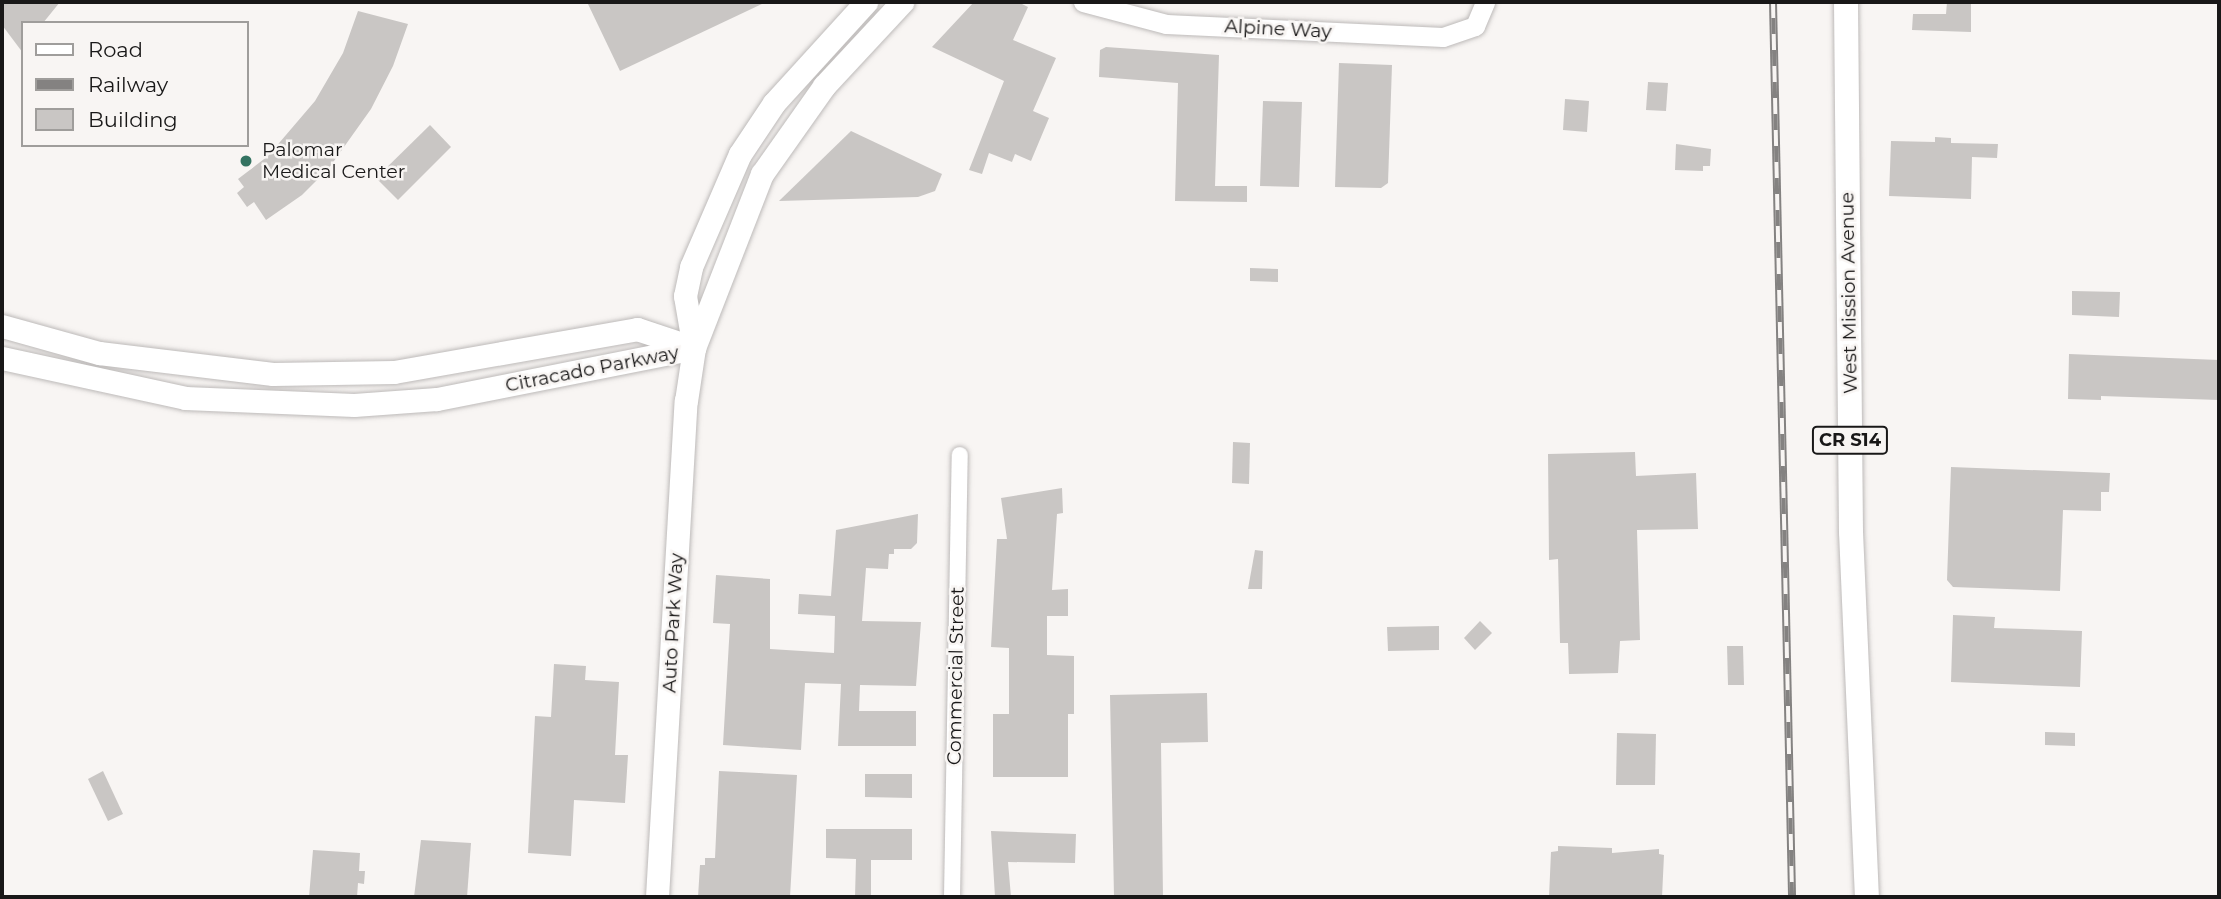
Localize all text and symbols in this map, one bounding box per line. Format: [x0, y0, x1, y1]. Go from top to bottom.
street label: Alpine Way [1224, 15, 1332, 43]
legend [21, 21, 248, 147]
text: Road [88, 37, 143, 62]
text: Railway [88, 72, 168, 97]
text: Building [88, 107, 178, 132]
place label: Palomar Medical Center [262, 139, 405, 183]
marker: Palomar Medical Center [236, 151, 256, 171]
street label: West Mission Avenue [1836, 192, 1862, 394]
street label: Citracado Parkway [503, 341, 681, 397]
road number: CR S14 [1812, 426, 1888, 454]
street label: Auto Park Way [658, 552, 688, 694]
street label: Commercial Street [943, 587, 969, 765]

